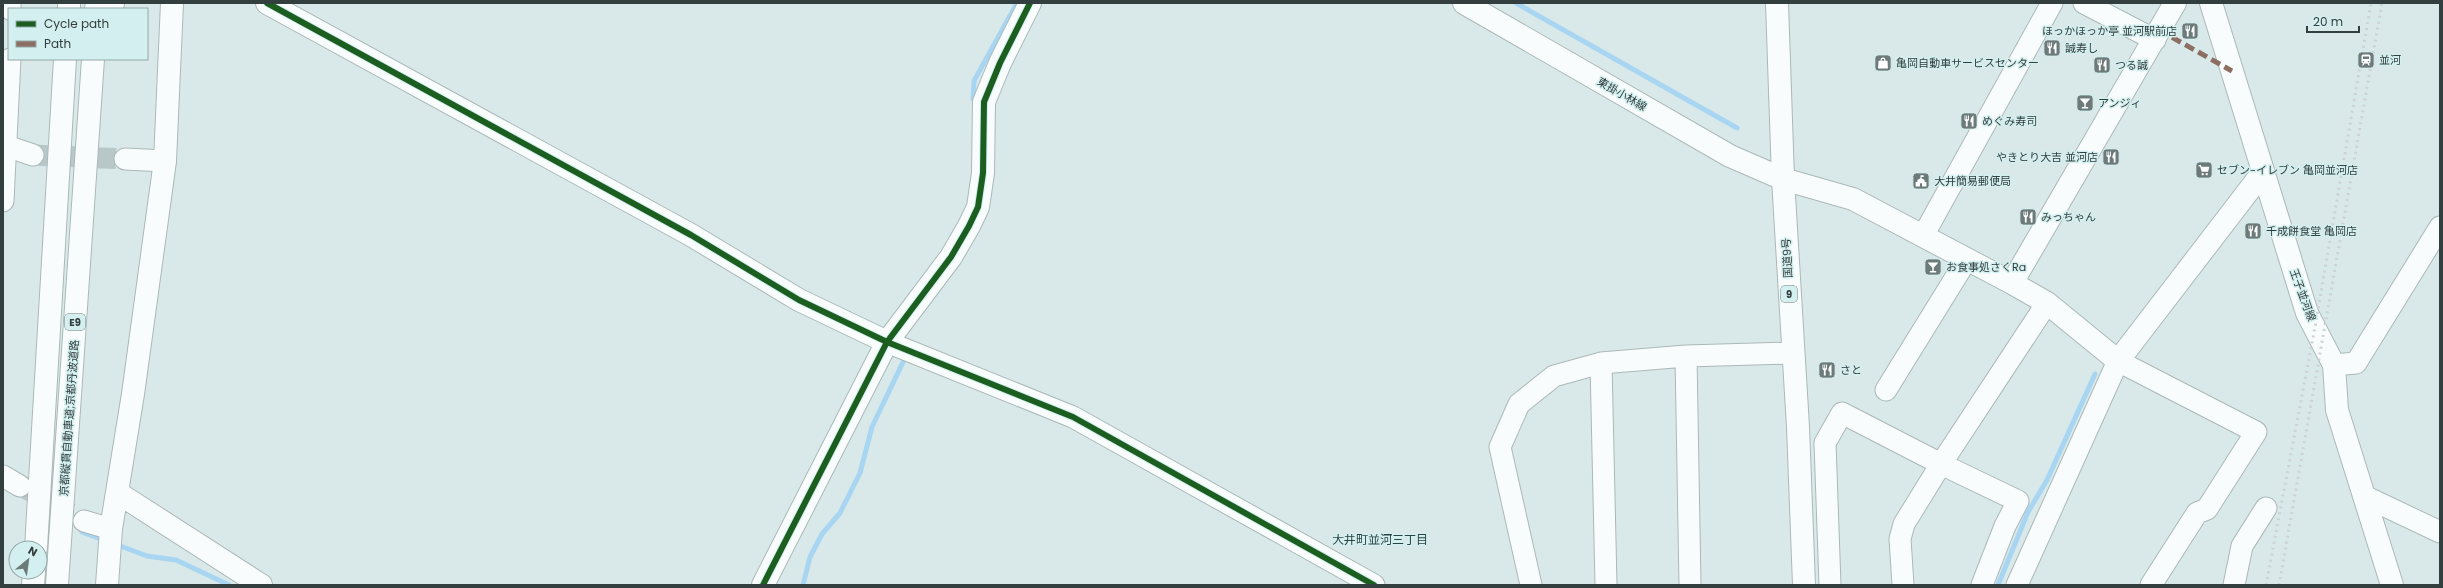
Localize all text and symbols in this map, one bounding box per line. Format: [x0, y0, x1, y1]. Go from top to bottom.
legend [8, 8, 148, 60]
scale bar [2307, 8, 2359, 34]
text: 20 m [2313, 13, 2343, 30]
text: Cycle path [44, 15, 109, 32]
restaurant icon: ほっかほっか亭 並河駅前店 [2180, 21, 2200, 41]
place label: ほっかほっか亭 並河駅前店 [2042, 23, 2177, 39]
text: Path [44, 35, 71, 52]
restaurant icon: 誠寿し [2042, 38, 2062, 58]
place label: 誠寿し [2065, 40, 2098, 56]
station icon: 並河 [2356, 50, 2376, 70]
place label: 並河 [2379, 52, 2401, 68]
shop icon: 亀岡自動車サービスセンター [1873, 53, 1893, 73]
place label: 亀岡自動車サービスセンター [1896, 55, 2039, 71]
restaurant icon: つる誠 [2092, 55, 2112, 75]
place label: つる誠 [2115, 57, 2148, 73]
street label: 東掛小林線 [1594, 73, 1650, 115]
bar icon: アンジィ [2075, 93, 2095, 113]
place label: アンジィ [2098, 95, 2142, 111]
restaurant icon: めぐみ寿司 [1959, 111, 1979, 131]
place label: めぐみ寿司 [1982, 113, 2037, 129]
restaurant icon: やきとり大吉 並河店 [2101, 147, 2121, 167]
place label: やきとり大吉 並河店 [1996, 149, 2098, 165]
supermarket icon: セブン-イレブン 亀岡並河店 [2194, 160, 2214, 180]
place label: セブン-イレブン 亀岡並河店 [2217, 162, 2358, 178]
public building icon: 大井簡易郵便局 [1911, 171, 1931, 191]
place label: 大井簡易郵便局 [1934, 173, 2011, 189]
restaurant icon: みっちゃん [2018, 207, 2038, 227]
place label: みっちゃん [2041, 209, 2096, 225]
restaurant icon: 千成餅食堂 亀岡店 [2243, 221, 2263, 241]
place label: 千成餅食堂 亀岡店 [2266, 223, 2357, 239]
street label: 国道9号 [1778, 238, 1796, 278]
bar icon: お食事処さくRa [1923, 257, 1943, 277]
place label: お食事処さくRa [1946, 259, 2026, 275]
street label: 王子並河線 [2286, 266, 2320, 324]
road number: 9 [1781, 286, 1797, 302]
road number: E9 [65, 314, 85, 330]
street label: 京都縦貫自動車道;京都丹波道路 [56, 339, 82, 497]
restaurant icon: さと [1817, 360, 1837, 380]
place label: さと [1840, 362, 1862, 378]
district label: 大井町並河三丁目 [1332, 531, 1428, 548]
north arrow [8, 540, 48, 580]
text: N [25, 542, 40, 560]

